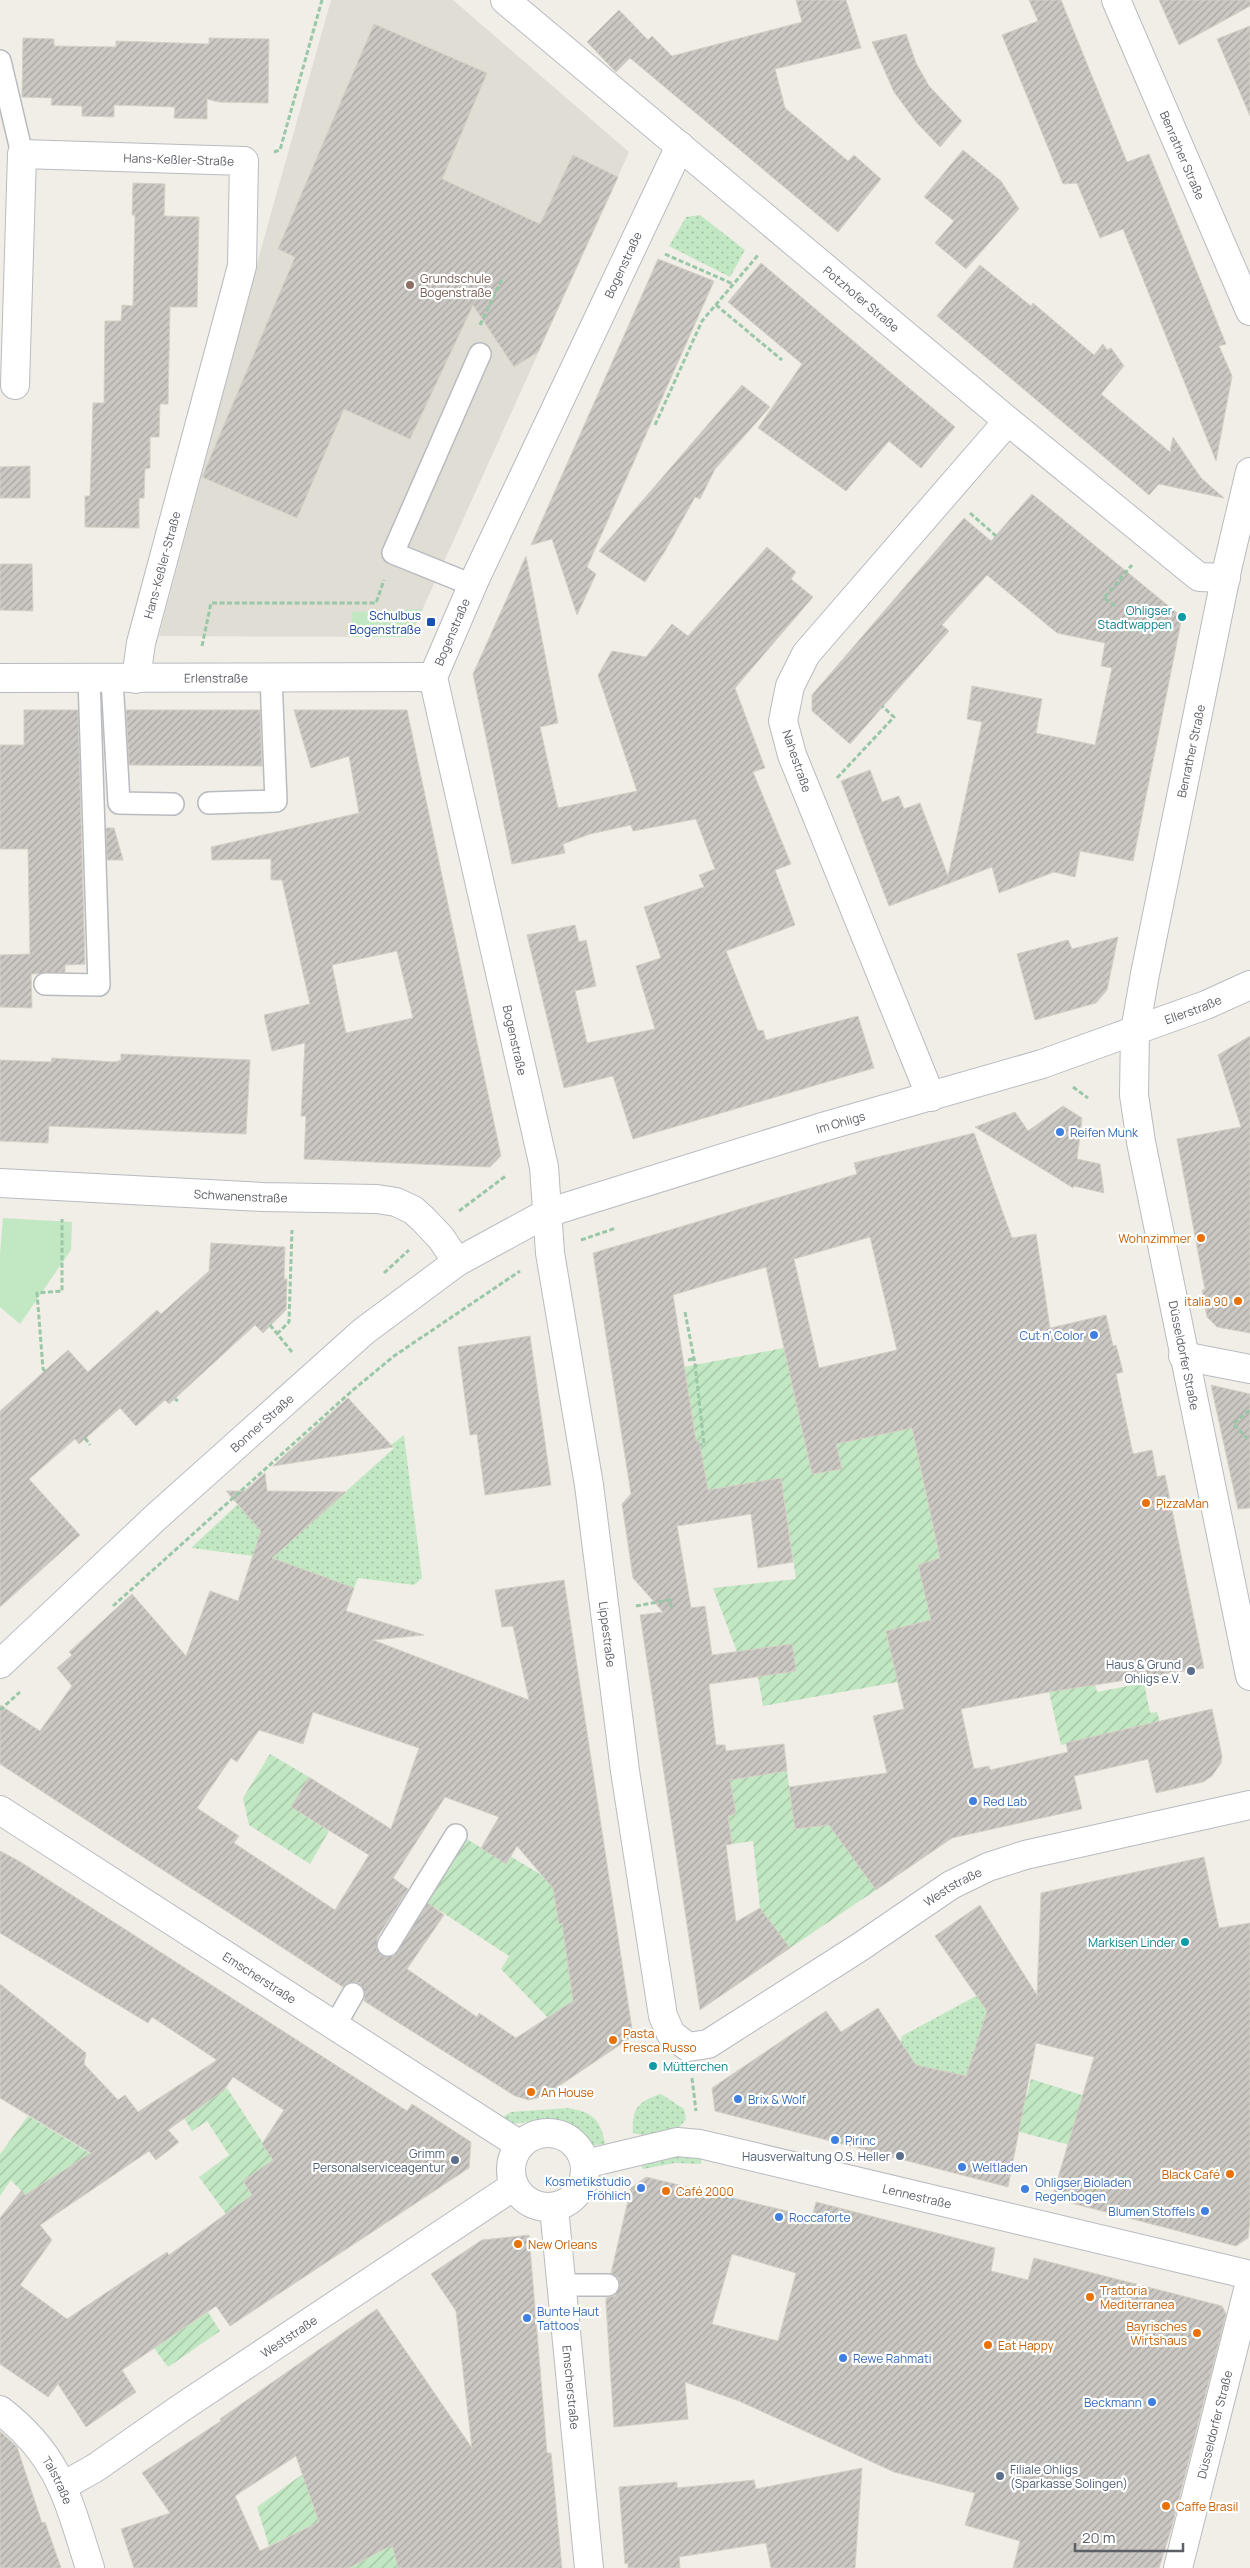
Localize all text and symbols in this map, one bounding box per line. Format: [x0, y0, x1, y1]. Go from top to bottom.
street label: Benrather Straße [1156, 108, 1209, 202]
street label: Hans-Keßler-Straße [123, 149, 234, 169]
street label: Bogenstraße [600, 229, 646, 301]
street label: Potzhofer Straße [820, 262, 903, 335]
place label: Grundschule Bogenstraße [420, 270, 492, 301]
marker: Grundschule Bogenstraße [404, 279, 416, 291]
street label: Hans-Keßler-Straße [139, 509, 185, 621]
street label: Bogenstraße [430, 596, 474, 668]
place label: Ohligser Stadtwappen [1098, 602, 1173, 633]
place label: Schulbus Bogenstraße [349, 607, 421, 638]
marker: Ohligser Stadtwappen [1176, 611, 1188, 623]
marker: Schulbus Bogenstraße [425, 616, 437, 628]
street label: Erlenstraße [184, 669, 248, 686]
street label: Benrather Straße [1173, 703, 1209, 799]
street label: Nahestraße [778, 727, 816, 795]
street label: Ellerstraße [1162, 991, 1224, 1028]
street label: Bogenstraße [499, 1003, 531, 1077]
street label: Im Ohligs [814, 1107, 867, 1137]
place label: Reifen Munk [1070, 1124, 1139, 1141]
marker: Reifen Munk [1054, 1126, 1066, 1138]
street label: Schwanenstraße [193, 1185, 288, 1206]
place label: Wohnzimmer [1118, 1230, 1192, 1247]
marker: Wohnzimmer [1195, 1232, 1207, 1244]
place label: italia 90 [1184, 1293, 1228, 1310]
marker: italia 90 [1232, 1295, 1244, 1307]
street label: Düsseldorfer Straße [1165, 1299, 1204, 1411]
place label: Cut n' Color [1020, 1327, 1085, 1344]
marker: Cut n' Color [1088, 1329, 1100, 1341]
street label: Bonner Straße [226, 1390, 297, 1455]
place label: PizzaMan [1156, 1495, 1209, 1512]
marker: PizzaMan [1140, 1497, 1152, 1509]
street label: Lippestraße [595, 1600, 620, 1668]
place label: Haus & Grund Ohligs e.V. [1106, 1656, 1181, 1687]
marker: Haus & Grund Ohligs e.V. [1185, 1665, 1197, 1677]
place label: Red Lab [983, 1793, 1027, 1810]
marker: Red Lab [967, 1795, 979, 1807]
street label: Weststraße [920, 1863, 984, 1910]
place label: Markisen Linder [1088, 1934, 1176, 1951]
marker: Markisen Linder [1179, 1936, 1191, 1948]
street label: Emscherstraße [220, 1947, 300, 2007]
place label: Pasta Fresca Russo [623, 2025, 697, 2056]
marker: Pasta Fresca Russo [607, 2034, 619, 2046]
place label: Mütterchen [663, 2058, 728, 2075]
marker: Mütterchen [647, 2060, 659, 2072]
place label: An House [541, 2084, 594, 2101]
marker: An House [525, 2086, 537, 2098]
place label: Brix & Wolf [748, 2091, 807, 2108]
marker: Brix & Wolf [732, 2093, 744, 2105]
place label: Pirinc [845, 2132, 876, 2149]
marker: Pirinc [829, 2134, 841, 2146]
place label: Grimm Personalserviceagentur [313, 2145, 446, 2176]
place label: Hausverwaltung O.S. Heller [742, 2148, 891, 2165]
marker: Hausverwaltung O.S. Heller [894, 2150, 906, 2162]
marker: Grimm Personalserviceagentur [449, 2154, 461, 2166]
place label: Weltladen [972, 2159, 1028, 2176]
marker: Weltladen [956, 2161, 968, 2173]
place label: Black Café [1162, 2166, 1220, 2183]
marker: Black Café [1224, 2168, 1236, 2180]
place label: Kosmetikstudio Fröhlich [545, 2173, 631, 2204]
place label: Ohligser Bioladen Regenbogen [1035, 2174, 1131, 2205]
street label: Lennestraße [881, 2179, 953, 2212]
marker: Kosmetikstudio Fröhlich [635, 2182, 647, 2194]
place label: Café 2000 [676, 2183, 734, 2200]
marker: Ohligser Bioladen Regenbogen [1019, 2183, 1031, 2195]
marker: Café 2000 [660, 2185, 672, 2197]
place label: Blumen Stoffels [1108, 2203, 1195, 2220]
marker: Blumen Stoffels [1199, 2205, 1211, 2217]
place label: Roccaforte [789, 2209, 850, 2226]
marker: Roccaforte [773, 2211, 785, 2223]
place label: New Orleans [528, 2236, 597, 2253]
marker: New Orleans [512, 2238, 524, 2250]
place label: Trattoria Mediterranea [1100, 2282, 1174, 2313]
marker: Trattoria Mediterranea [1084, 2291, 1096, 2303]
place label: Bunte Haut Tattoos [537, 2303, 600, 2334]
street label: Weststraße [257, 2311, 320, 2361]
marker: Bunte Haut Tattoos [521, 2312, 533, 2324]
place label: Bayrisches Wirtshaus [1126, 2318, 1187, 2349]
marker: Bayrisches Wirtshaus [1191, 2327, 1203, 2339]
place label: Eat Happy [998, 2337, 1055, 2354]
marker: Eat Happy [982, 2339, 994, 2351]
street label: Emscherstraße [559, 2344, 584, 2430]
place label: Rewe Rahmati [853, 2350, 932, 2367]
marker: Rewe Rahmati [837, 2352, 849, 2364]
street label: Düsseldorfer Straße [1192, 2368, 1236, 2480]
place label: Beckmann [1084, 2394, 1142, 2411]
marker: Beckmann [1146, 2396, 1158, 2408]
street label: Talstraße [39, 2453, 77, 2507]
place label: Filiale Ohligs (Sparkasse Solingen) [1010, 2461, 1128, 2492]
marker: Filiale Ohligs (Sparkasse Solingen) [994, 2470, 1006, 2482]
place label: Caffe Brasil [1176, 2498, 1238, 2515]
marker: Caffe Brasil [1160, 2500, 1172, 2512]
scale bar [1075, 2520, 1182, 2552]
text: 20 m [1082, 2527, 1115, 2548]

